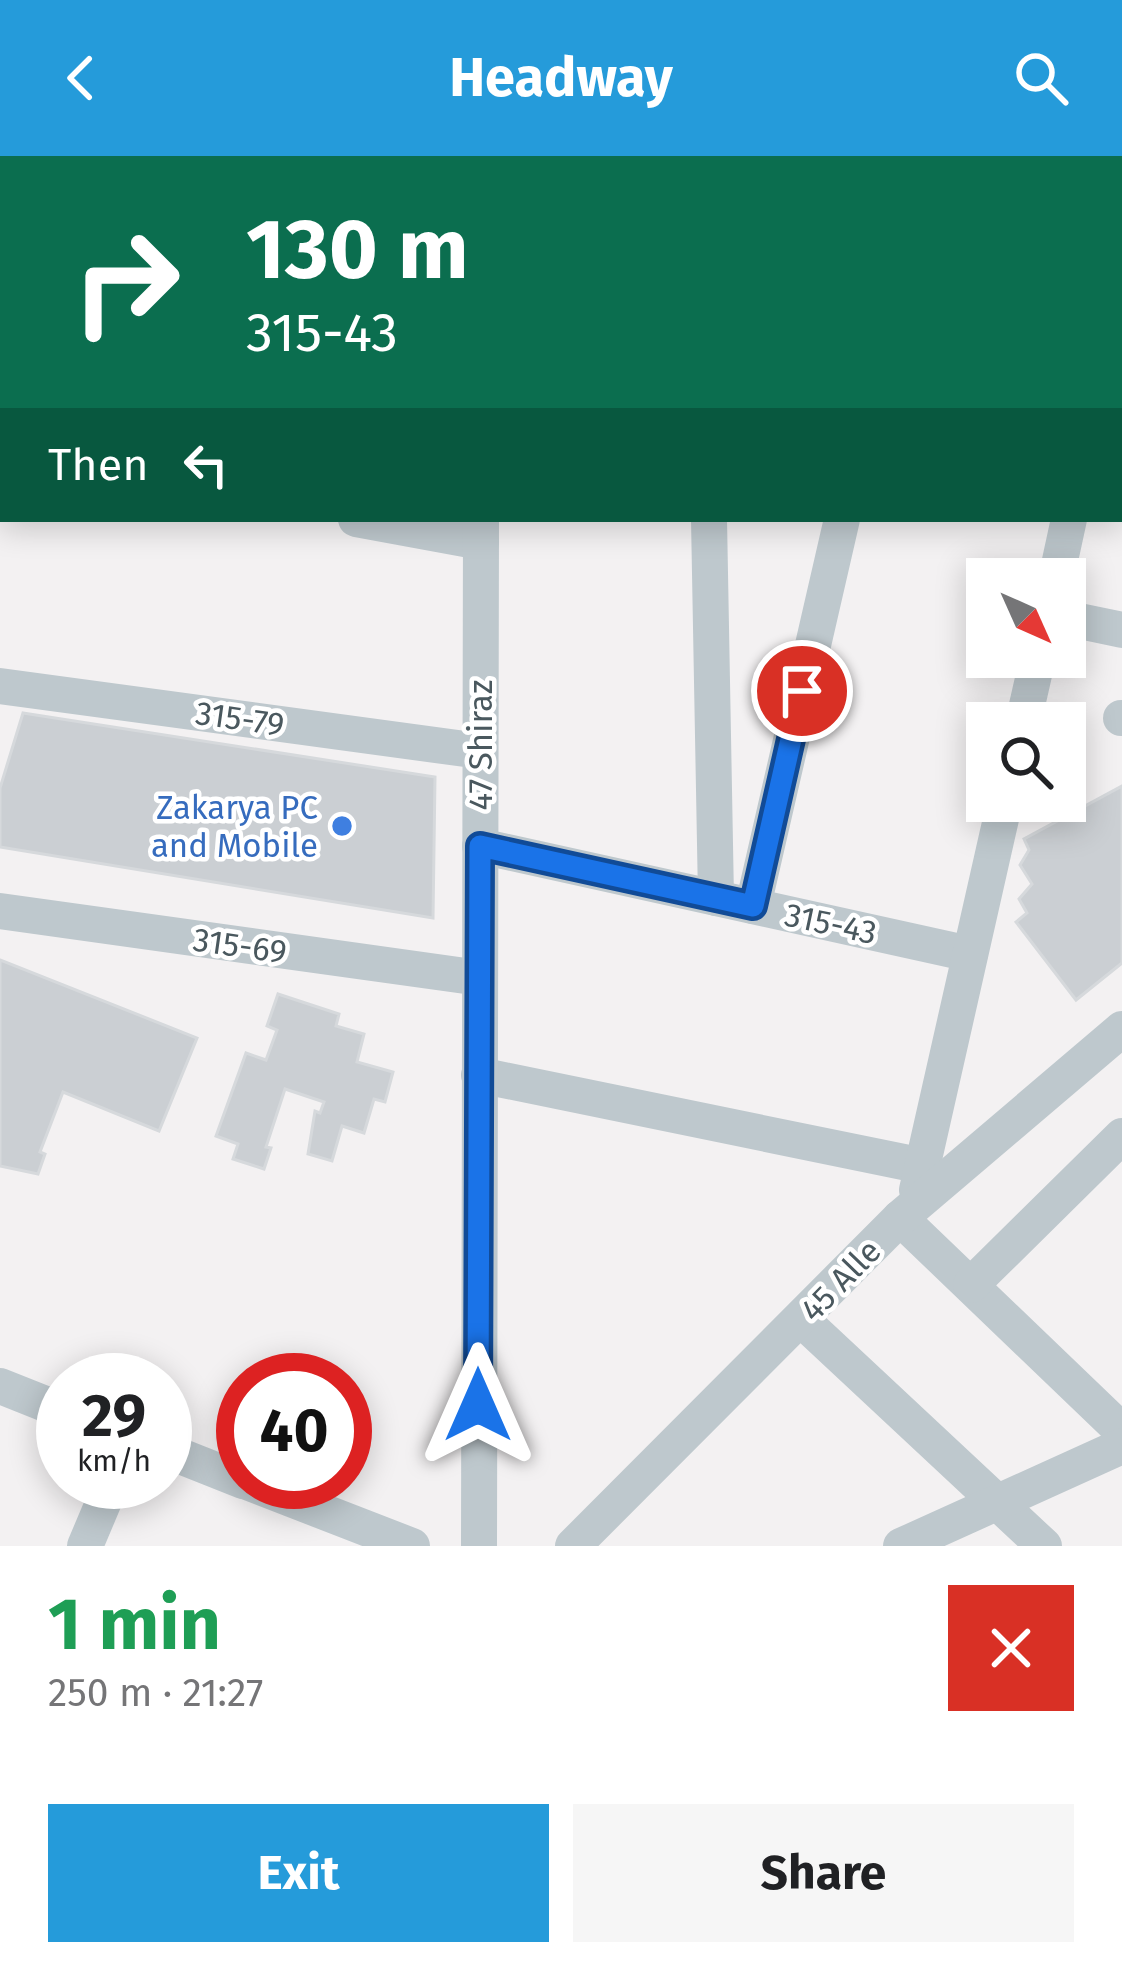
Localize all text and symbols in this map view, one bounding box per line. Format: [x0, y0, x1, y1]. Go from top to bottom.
icon: back [48, 45, 114, 111]
icon: search [1008, 45, 1074, 111]
text: Headway [449, 46, 673, 110]
text: 130 m [246, 199, 469, 300]
icon: right [48, 204, 204, 360]
text: 315-43 [246, 301, 398, 365]
icon: left [173, 432, 239, 498]
text: Then [48, 438, 149, 492]
north arrow [966, 558, 1086, 678]
map controls [966, 558, 1086, 822]
pin [751, 640, 853, 742]
icon: arrive [769, 658, 835, 724]
street label: 47 Shiraz [461, 680, 501, 810]
street label: 315-79 [193, 693, 287, 745]
button: search [966, 702, 1086, 822]
place label: Zakarya PC and Mobile [151, 788, 318, 866]
marker: Zakarya PC and Mobile [329, 813, 355, 839]
street label: 315-43 [781, 895, 880, 953]
street label: 315-69 [190, 920, 289, 972]
street label: 45 Alle [792, 1231, 889, 1330]
position arrow [415, 1342, 541, 1468]
speed limit sign: 40 [216, 1353, 372, 1509]
text: 29 [82, 1380, 146, 1452]
text: km/h [77, 1443, 151, 1479]
text: 1 min [48, 1582, 221, 1668]
button: close [948, 1585, 1074, 1711]
text: 250 m · 21:27 [48, 1670, 263, 1716]
button: Exit [48, 1804, 549, 1942]
button: Share [573, 1804, 1074, 1942]

